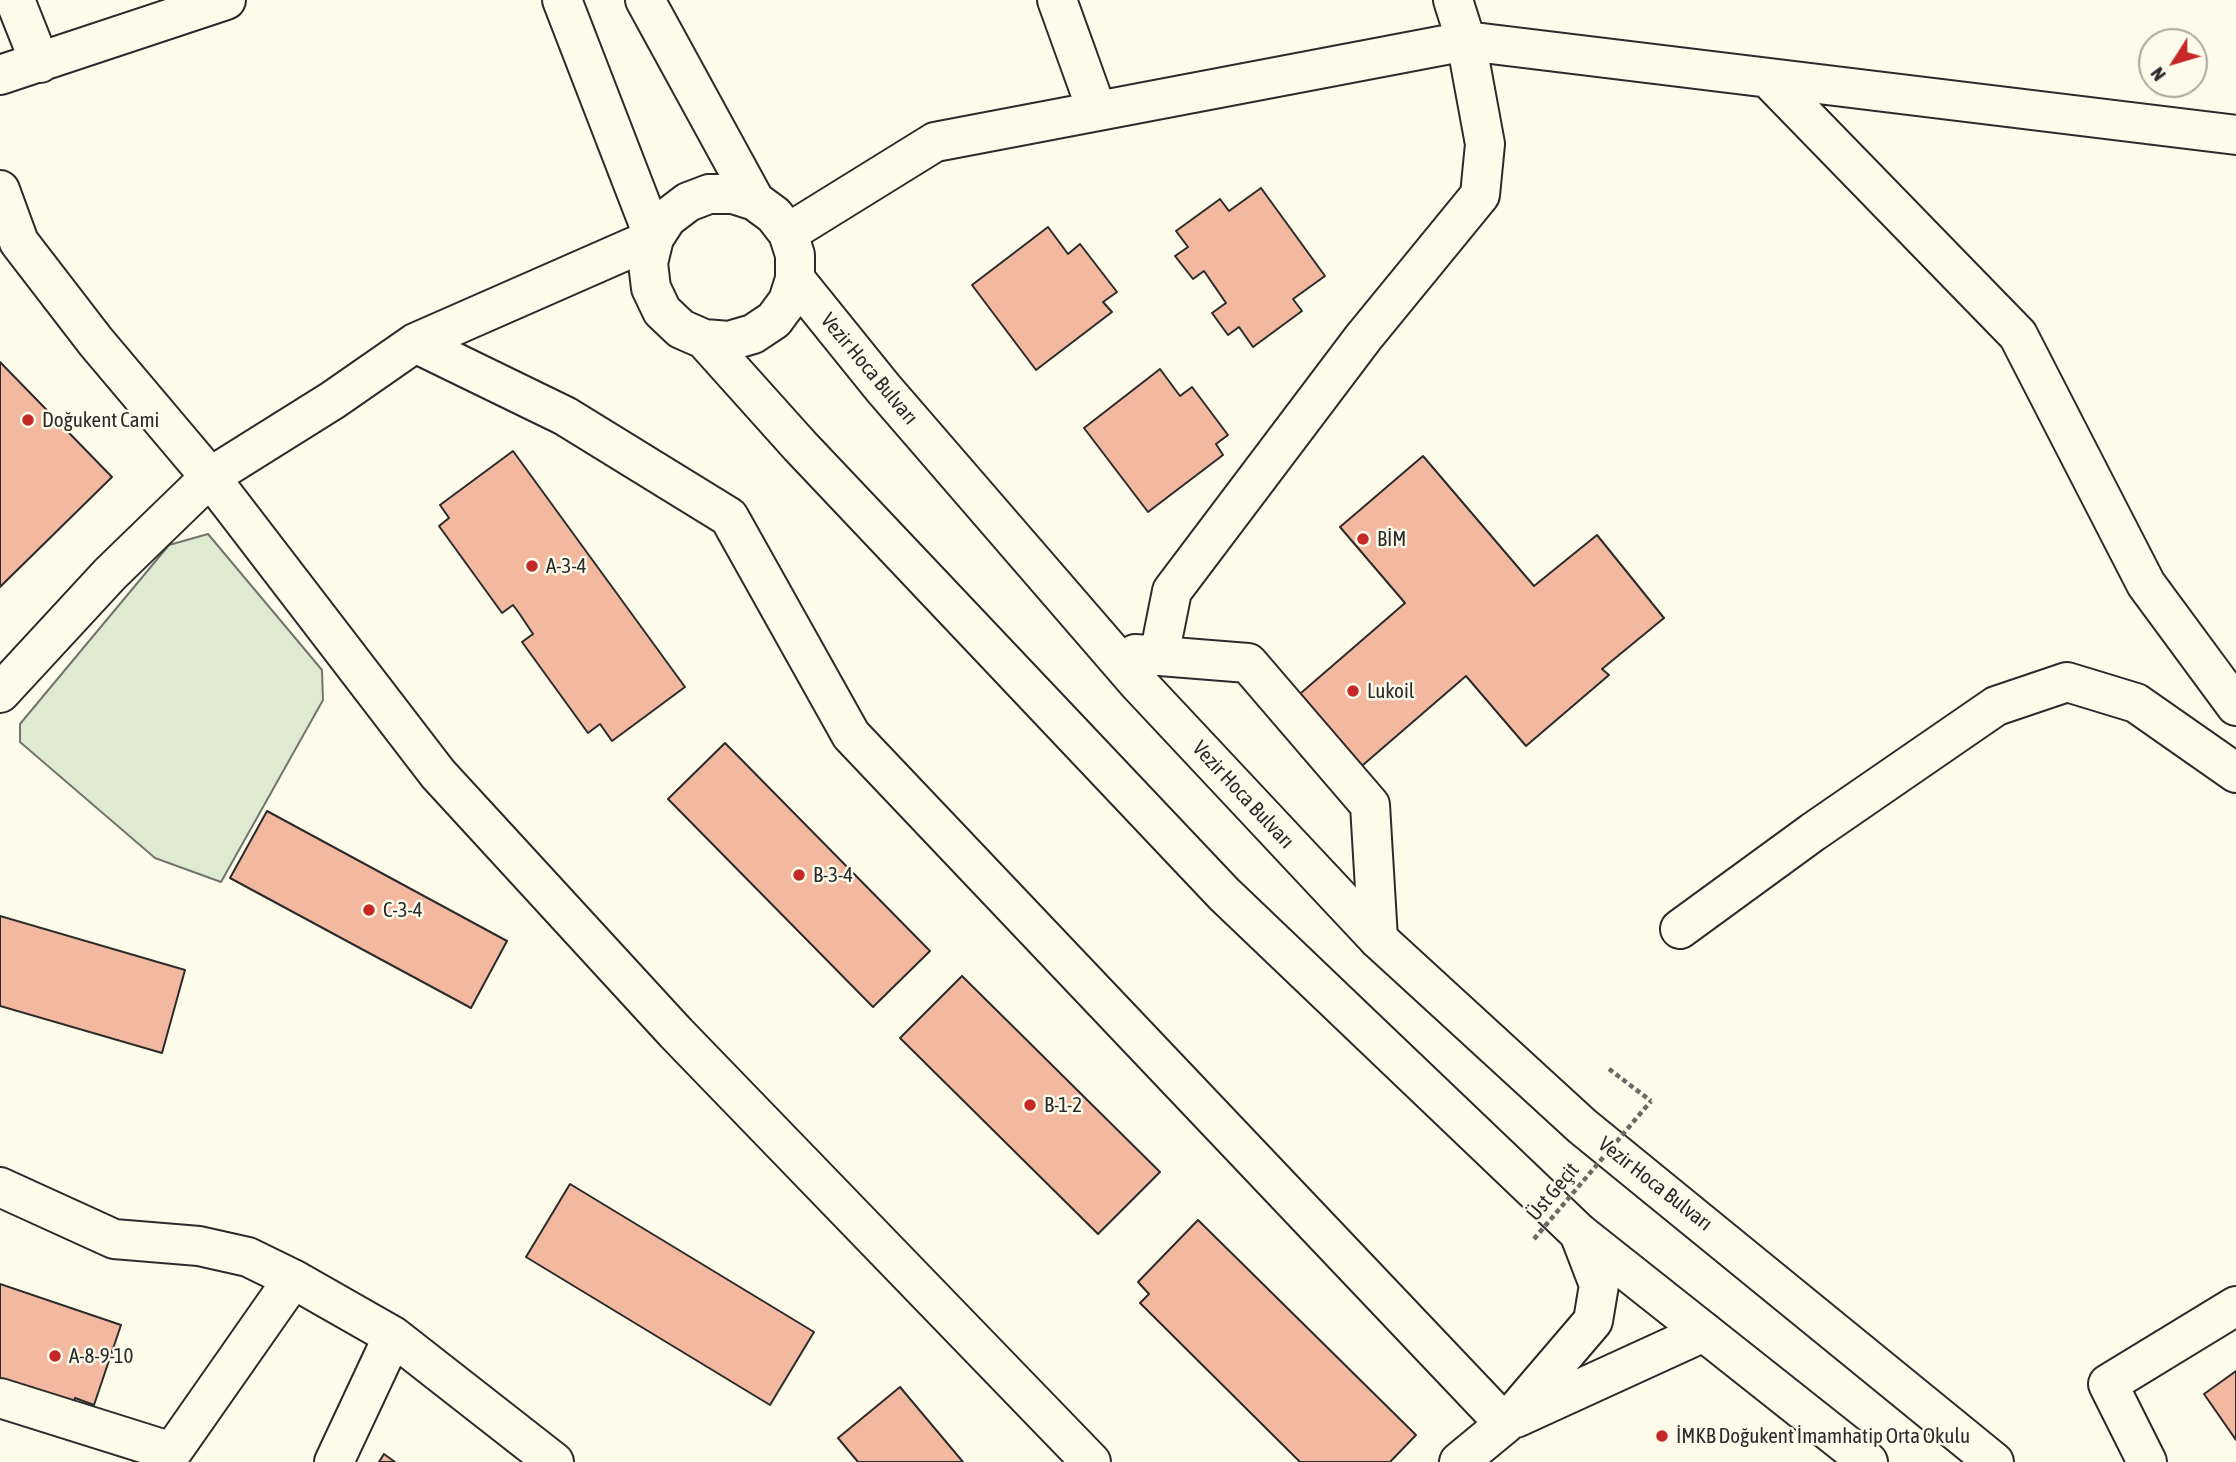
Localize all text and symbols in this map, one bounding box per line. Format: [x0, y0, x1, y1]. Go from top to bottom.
north arrow [2138, 28, 2208, 98]
text: N [2146, 63, 2170, 86]
street label: Vezir Hoca Bulvarı [815, 308, 923, 430]
place label: Doğukent Cami [42, 407, 159, 433]
marker: Doğukent Cami [20, 412, 36, 428]
place label: BİM [1377, 526, 1406, 552]
marker: BİM [1355, 531, 1371, 547]
place label: A-3-4 [546, 553, 587, 579]
marker: A-3-4 [524, 558, 540, 574]
place label: Lukoil [1367, 678, 1414, 704]
marker: Lukoil [1345, 683, 1361, 699]
street label: Vezir Hoca Bulvarı [1187, 736, 1299, 854]
place label: B-3-4 [813, 862, 853, 888]
marker: B-3-4 [791, 867, 807, 883]
place label: C-3-4 [383, 897, 423, 923]
marker: C-3-4 [361, 902, 377, 918]
place label: B-1-2 [1044, 1092, 1082, 1118]
marker: B-1-2 [1022, 1097, 1038, 1113]
street label: Vezir Hoca Bulvarı [1593, 1132, 1717, 1236]
street label: Üst Geçit [1522, 1158, 1584, 1226]
place label: A-8-9-10 [69, 1343, 133, 1369]
marker: A-8-9-10 [47, 1348, 63, 1364]
place label: İMKB Doğukent İmamhatip Orta Okulu [1676, 1423, 1970, 1449]
marker: İMKB Doğukent İmamhatip Orta Okulu [1654, 1428, 1670, 1444]

